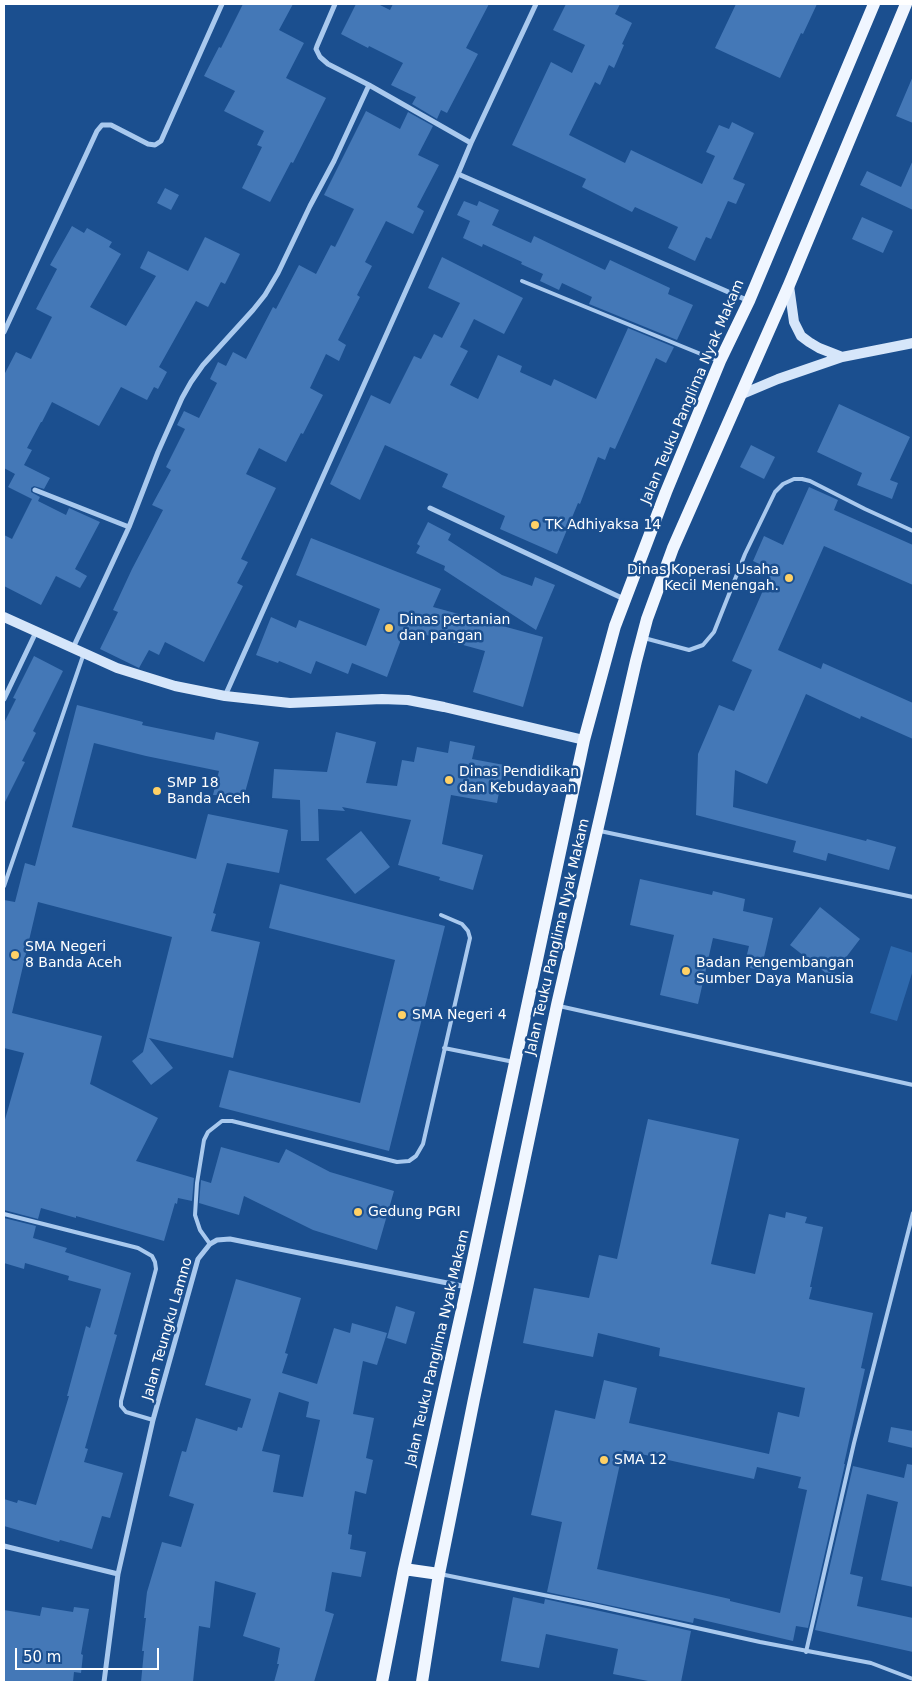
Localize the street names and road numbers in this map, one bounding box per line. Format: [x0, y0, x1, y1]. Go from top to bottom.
street label: Jalan Teuku Panglima Nyak Makam [638, 277, 748, 507]
street label: Jalan Teuku Panglima Nyak Makam [523, 817, 593, 1057]
street label: Jalan Teuku Panglima Nyak Makam [403, 1228, 473, 1468]
street label: Jalan Teungku Lamno [139, 1255, 197, 1403]

